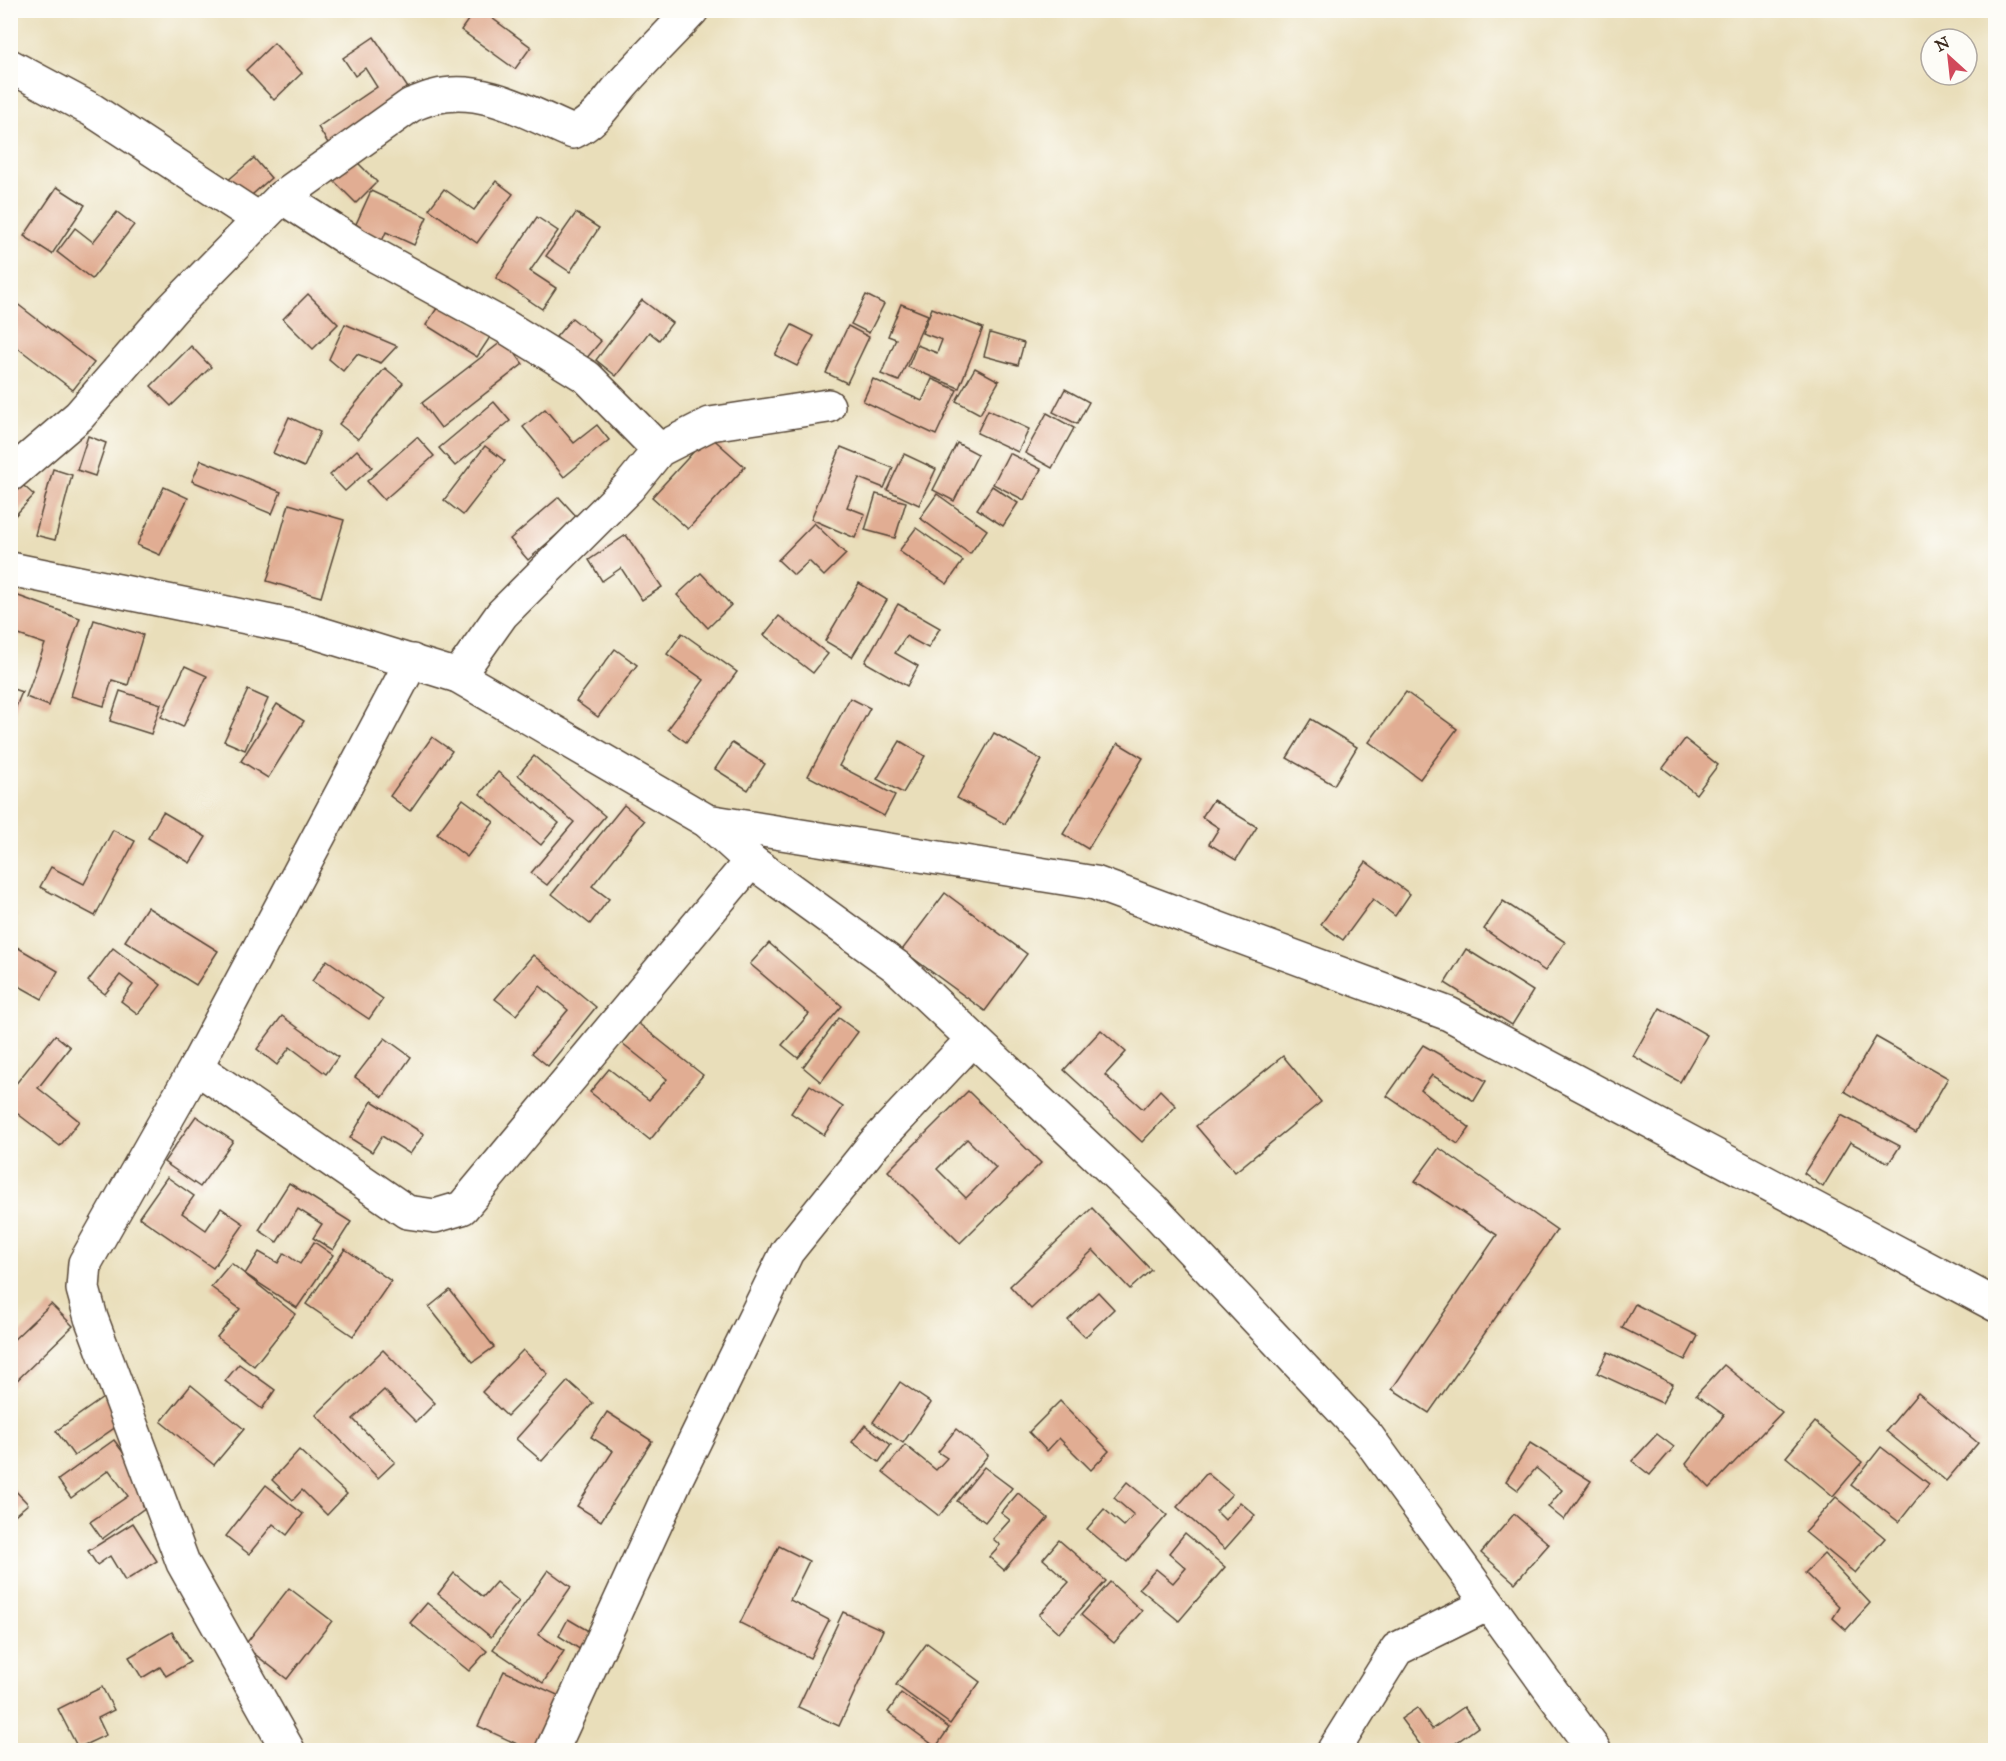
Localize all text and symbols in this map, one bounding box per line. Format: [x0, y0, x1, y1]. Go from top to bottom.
north arrow [1919, 27, 1979, 87]
text: N [1932, 32, 1953, 56]

